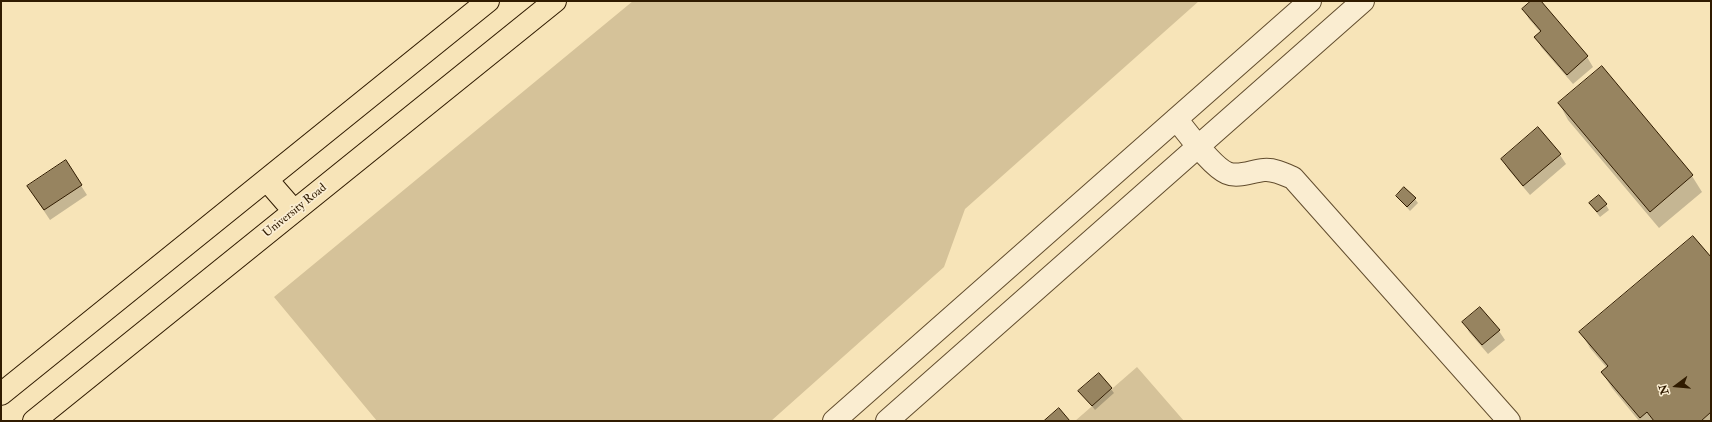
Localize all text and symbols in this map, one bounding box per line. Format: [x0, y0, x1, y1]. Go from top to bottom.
street label: University Road [260, 181, 330, 241]
north arrow [1656, 366, 1696, 406]
text: N [1656, 383, 1672, 396]

